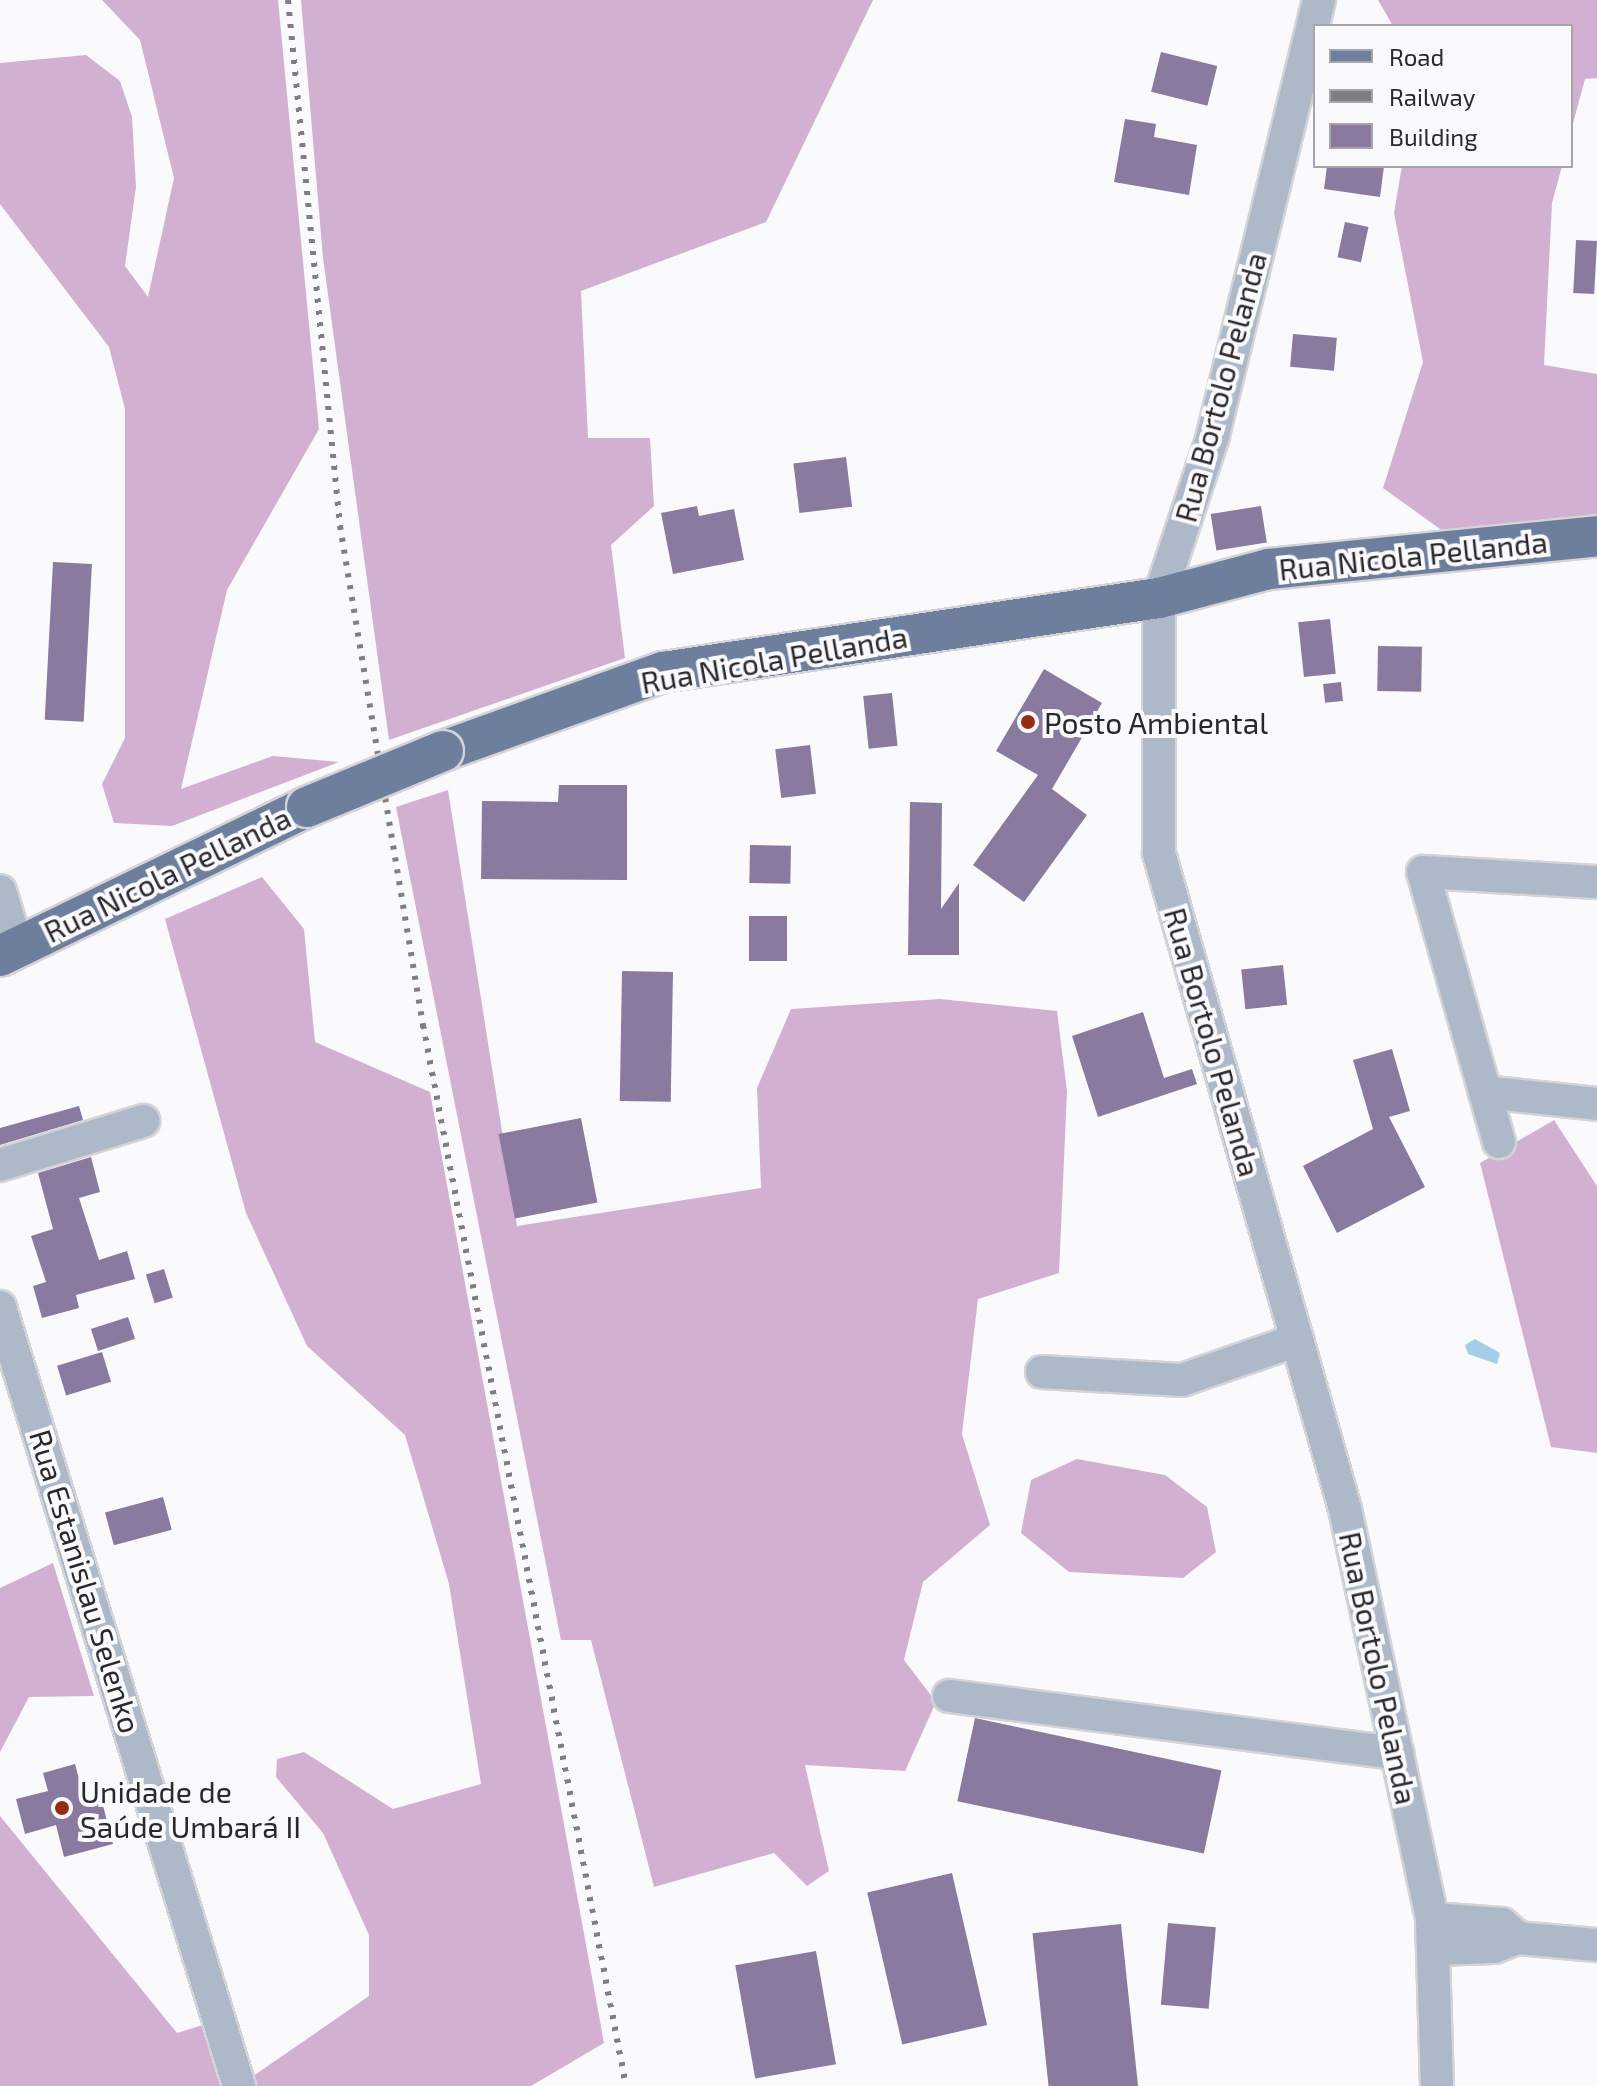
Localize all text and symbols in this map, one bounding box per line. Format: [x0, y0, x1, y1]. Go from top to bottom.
legend [1313, 24, 1573, 168]
text: Road [1389, 42, 1444, 71]
text: Railway [1389, 82, 1475, 111]
text: Building [1389, 122, 1478, 151]
street label: Rua Bortolo Pelanda [1167, 248, 1273, 526]
street label: Rua Nicola Pellanda [1277, 523, 1549, 587]
street label: Rua Nicola Pellanda [638, 618, 910, 700]
place label: Posto Ambiental [1044, 704, 1269, 740]
marker: Posto Ambiental [1019, 713, 1037, 731]
street label: Rua Nicola Pellanda [38, 799, 296, 949]
street label: Rua Bortolo Pelanda [1157, 904, 1269, 1180]
street label: Rua Estanislau Selenko [23, 1425, 149, 1737]
street label: Rua Bortolo Pelanda [1333, 1528, 1425, 1808]
place label: Unidade de Saúde Umbará II [80, 1773, 301, 1844]
marker: Unidade de Saúde Umbará II [51, 1797, 73, 1819]

